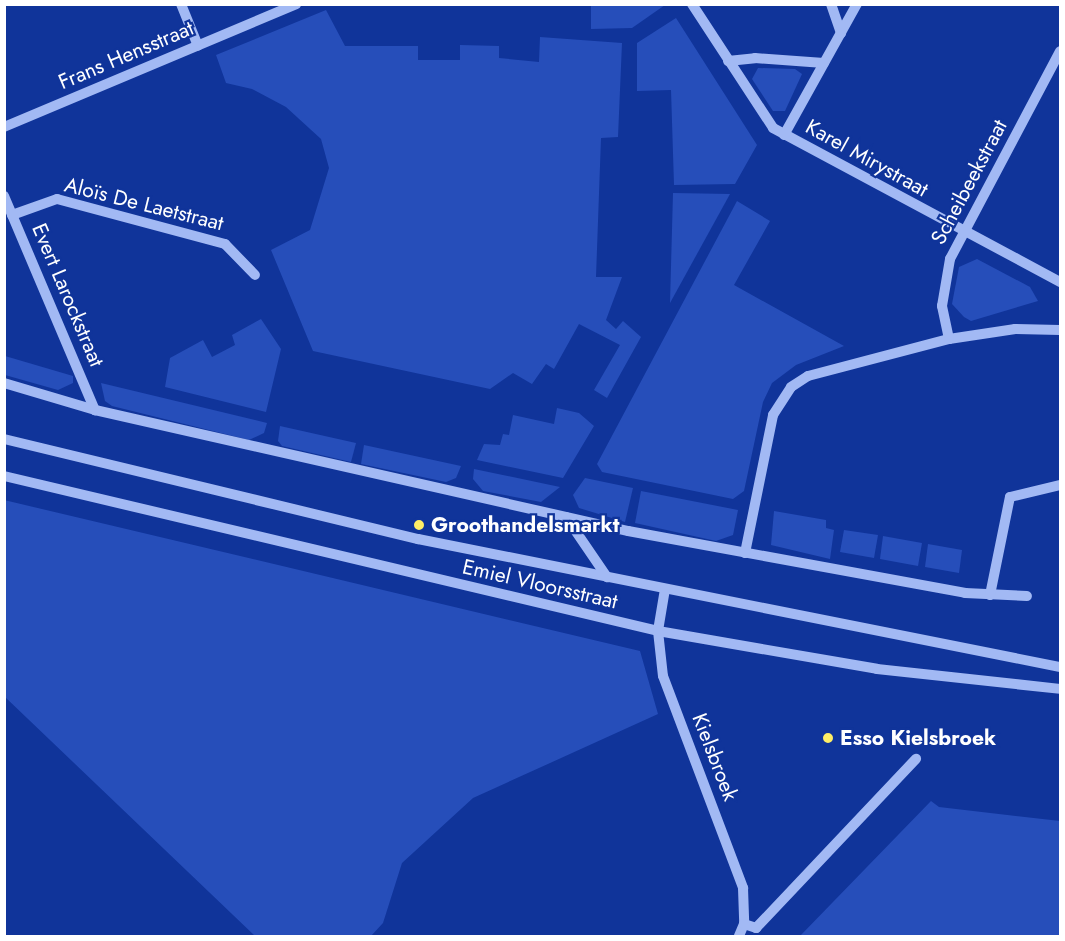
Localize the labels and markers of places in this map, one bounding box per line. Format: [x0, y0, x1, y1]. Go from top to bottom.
place label: Groothandelsmarkt [431, 512, 619, 538]
marker: Groothandelsmarkt [412, 518, 426, 532]
place label: Esso Kielsbroek [840, 725, 996, 751]
marker: Esso Kielsbroek [821, 731, 835, 745]

